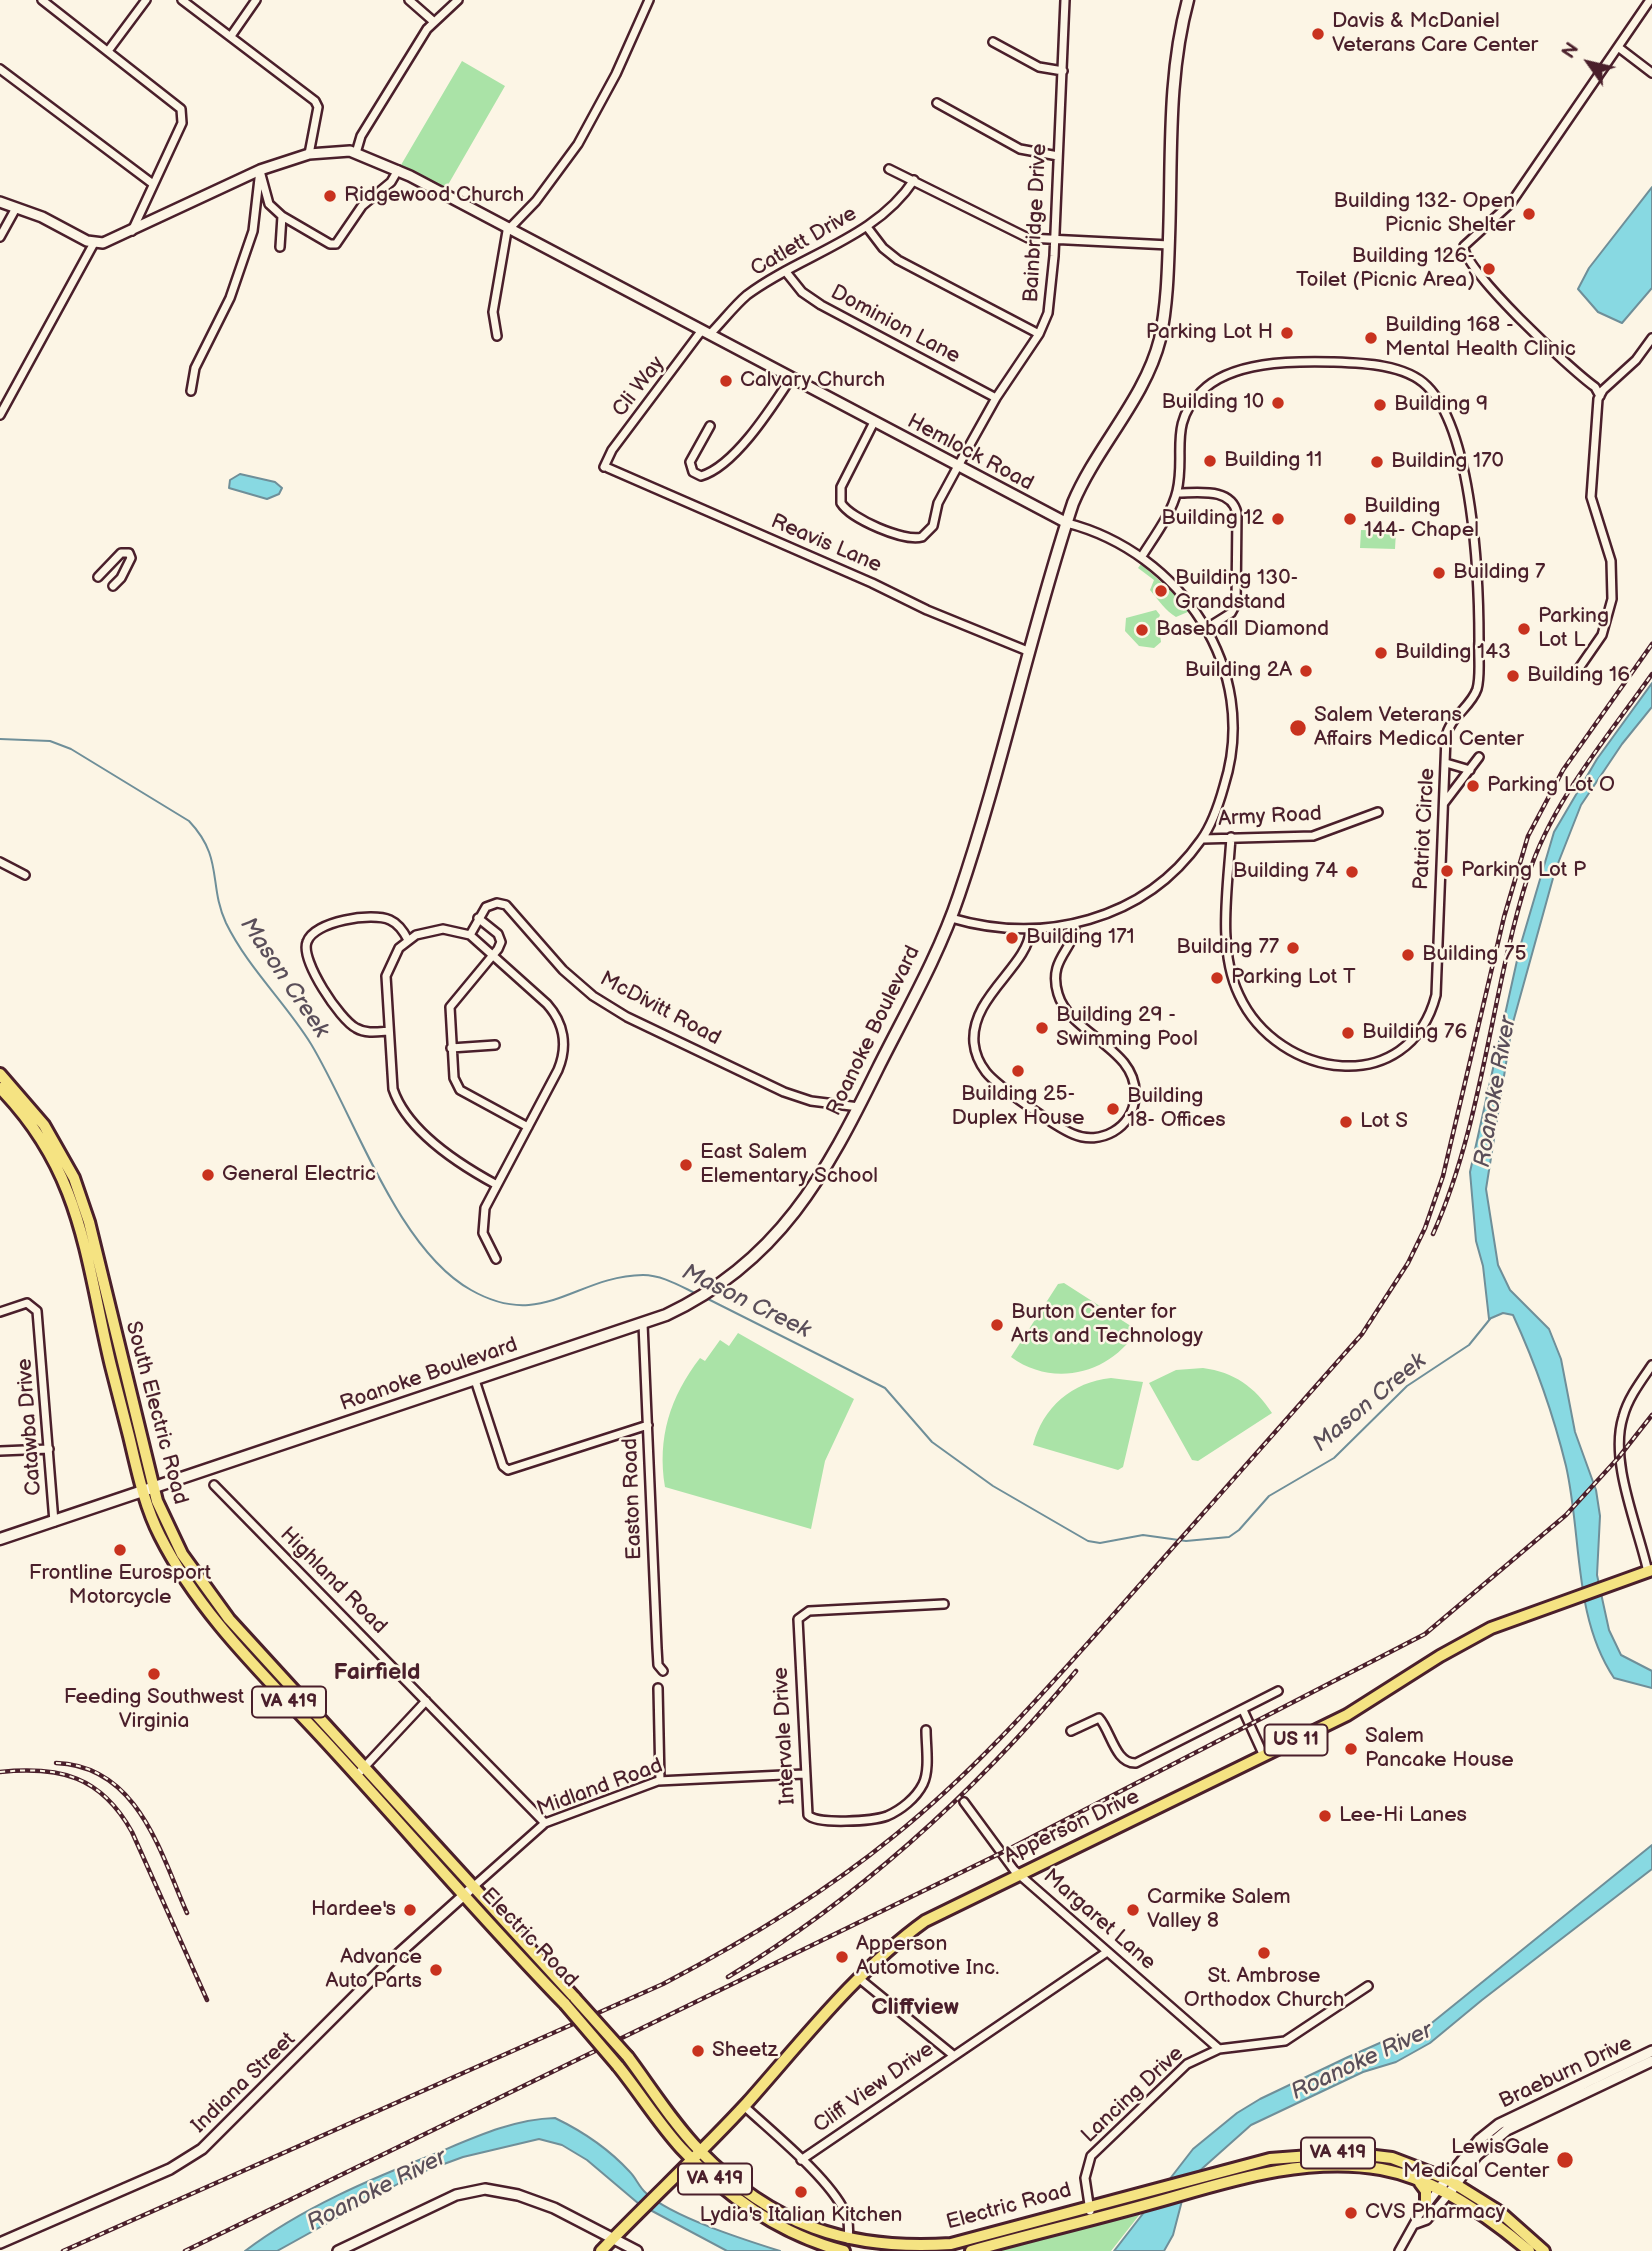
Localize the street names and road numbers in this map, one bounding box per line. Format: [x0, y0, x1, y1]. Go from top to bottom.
street label: Bainbridge Drive [1019, 143, 1053, 303]
street label: Catlett Drive [747, 202, 861, 282]
street label: Dominion Lane [826, 280, 964, 370]
street label: Cli Way [608, 352, 670, 422]
street label: Hemlock Road [902, 409, 1038, 497]
street label: Reavis Lane [767, 509, 885, 579]
street label: Patriot Circle [1409, 767, 1441, 891]
street label: Army Road [1218, 802, 1322, 832]
street label: Roanoke Boulevard [822, 942, 926, 1120]
street label: McDivitt Road [595, 967, 725, 1051]
street label: South Electric Road [119, 1319, 193, 1507]
street label: Roanoke Boulevard [337, 1333, 521, 1417]
street label: Catawba Drive [13, 1358, 47, 1496]
street label: Easton Road [618, 1438, 648, 1560]
street label: Highland Road [274, 1522, 392, 1640]
street label: Intervale Drive [769, 1666, 801, 1806]
road number: VA 419 [252, 1686, 326, 1718]
road number: US 11 [1264, 1724, 1328, 1756]
street label: Midland Road [534, 1754, 666, 1822]
street label: Apperson Drive [1000, 1785, 1144, 1869]
street label: Margaret Lane [1038, 1864, 1160, 1976]
street label: Electric Road [475, 1883, 583, 1993]
street label: Indiana Street [187, 2027, 301, 2139]
street label: Braeburn Drive [1496, 2031, 1636, 2115]
street label: Cliff View Drive [809, 2037, 939, 2139]
street label: Lancing Drive [1077, 2041, 1189, 2149]
road number: VA 419 [1301, 2138, 1375, 2168]
road number: VA 419 [678, 2164, 752, 2194]
street label: Electric Road [944, 2178, 1074, 2236]

